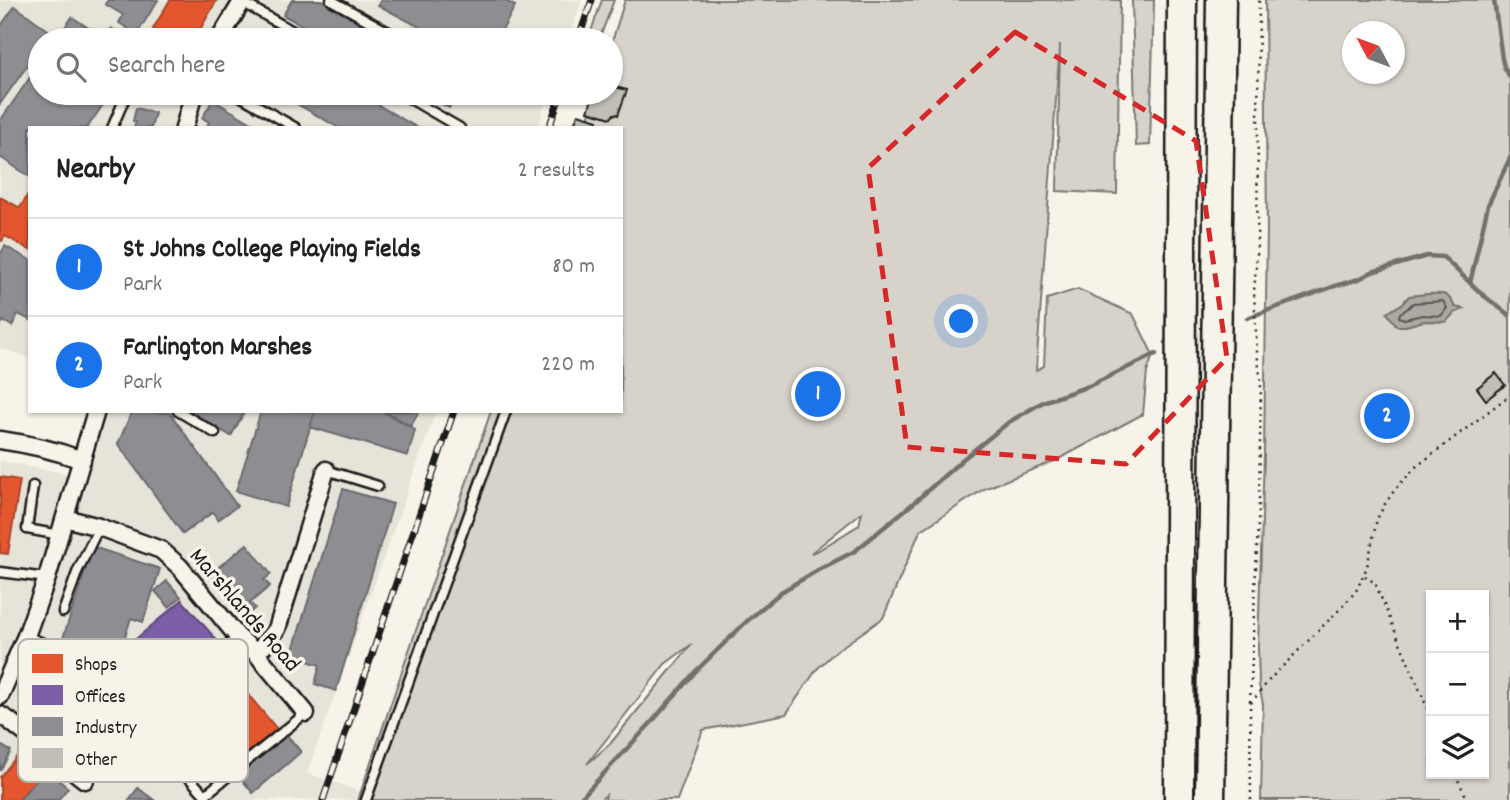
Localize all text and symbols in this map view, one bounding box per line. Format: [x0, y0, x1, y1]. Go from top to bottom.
north arrow [1342, 21, 1405, 84]
search box [28, 28, 623, 105]
icon: search [52, 48, 90, 86]
text: Search here [108, 48, 226, 85]
text: Nearby [56, 150, 134, 193]
text: 2 results [518, 155, 595, 188]
text: St Johns College Playing Fields [123, 232, 421, 269]
text: 1 [76, 251, 82, 284]
text: 80 m [552, 251, 595, 284]
text: Park [123, 269, 162, 302]
your location [944, 304, 978, 338]
text: Farlington Marshes [123, 330, 312, 367]
text: 2 [74, 349, 84, 382]
text: 220 m [541, 349, 595, 382]
text: Park [123, 367, 162, 400]
pin: 1 [795, 368, 841, 420]
pin: 2 [1364, 390, 1410, 442]
street label: Marshlands Road [180, 541, 307, 681]
map controls [1426, 590, 1489, 779]
button: + [1426, 590, 1489, 653]
legend [18, 639, 248, 782]
text: Shops [75, 653, 117, 680]
button: − [1426, 653, 1489, 716]
text: Offices [75, 685, 126, 712]
text: Industry [75, 716, 137, 743]
button: layers [1426, 716, 1489, 779]
text: Other [75, 748, 117, 775]

